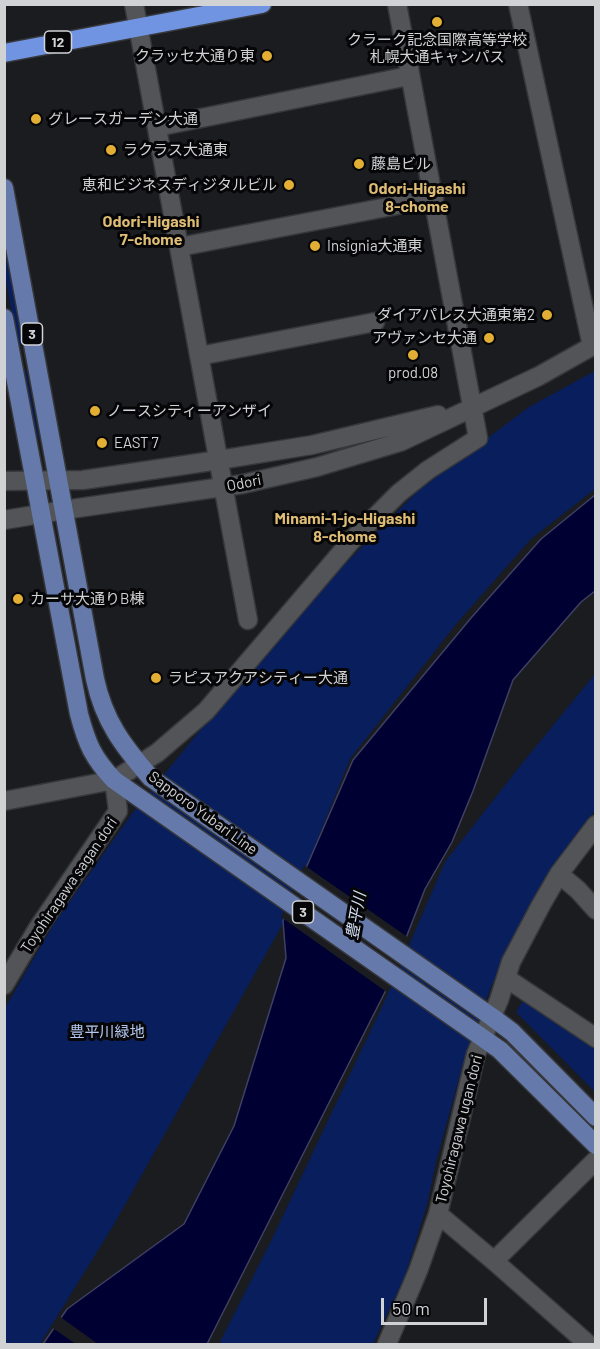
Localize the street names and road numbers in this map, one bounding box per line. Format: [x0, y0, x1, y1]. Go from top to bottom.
road number: 12 [44, 31, 72, 53]
road number: 3 [22, 323, 42, 345]
street label: Odori [225, 471, 263, 495]
street label: Sapporo Yubari Line [145, 767, 261, 859]
street label: Toyohiragawa sagan dori [17, 814, 121, 956]
road number: 3 [292, 901, 314, 923]
street label: Toyohiragawa ugan dori [432, 1053, 486, 1205]

